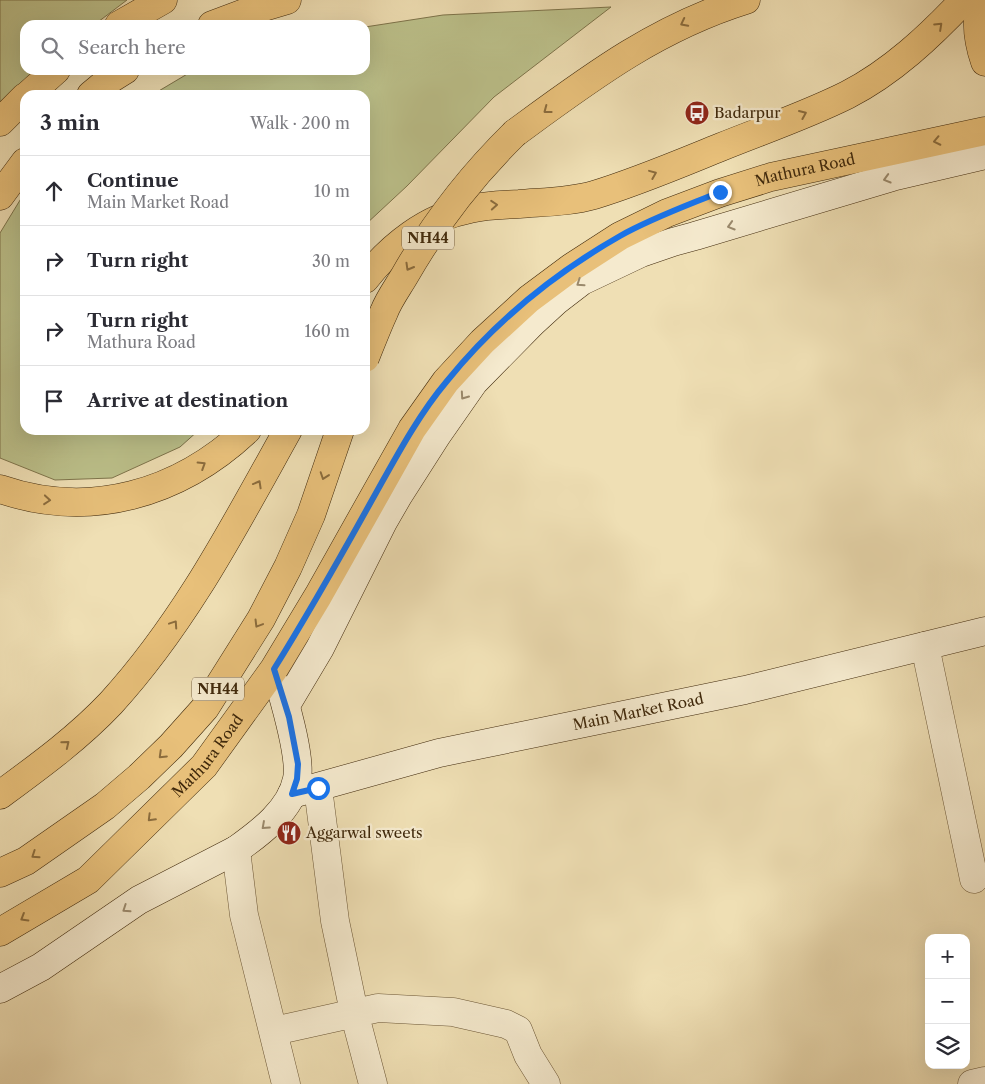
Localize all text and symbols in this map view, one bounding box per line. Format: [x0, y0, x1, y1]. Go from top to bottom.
one-way arrow [680, 17, 689, 27]
search box [20, 20, 370, 75]
one-way arrow [933, 23, 942, 32]
icon: search [38, 34, 66, 62]
text: Search here [78, 36, 186, 59]
bus stop icon: Badarpur [684, 100, 710, 126]
place label: Badarpur [714, 103, 781, 122]
one-way arrow [544, 104, 553, 112]
one-way arrow [798, 109, 807, 120]
text: 3 min [40, 110, 100, 135]
text: Walk · 200 m [250, 113, 350, 133]
one-way arrow [933, 135, 942, 146]
street label: Mathura Road [753, 149, 857, 190]
text: Continue [87, 169, 179, 192]
one-way arrow [648, 170, 657, 181]
one-way arrow [883, 173, 891, 183]
icon: ahead [40, 177, 68, 205]
text: 10 m [314, 181, 350, 201]
route end [709, 181, 732, 204]
text: Main Market Road [87, 192, 229, 212]
one-way arrow [491, 200, 499, 211]
one-way arrow [727, 220, 736, 230]
road number: NH44 [402, 227, 454, 250]
icon: right [40, 247, 68, 275]
text: Turn right [87, 249, 188, 272]
text: 30 m [312, 251, 350, 271]
one-way arrow [406, 261, 416, 270]
one-way arrow [576, 277, 586, 286]
text: Turn right [87, 309, 188, 332]
icon: right [40, 317, 68, 345]
text: 160 m [305, 321, 350, 341]
text: Mathura Road [87, 332, 196, 352]
icon: arrive [40, 387, 68, 415]
text: Arrive at destination [87, 389, 288, 412]
one-way arrow [461, 391, 470, 400]
one-way arrow [197, 462, 206, 472]
one-way arrow [320, 471, 330, 480]
one-way arrow [251, 481, 261, 490]
one-way arrow [43, 494, 51, 505]
one-way arrow [255, 619, 265, 628]
one-way arrow [168, 620, 177, 629]
road number: NH44 [192, 678, 244, 701]
street label: Main Market Road [571, 689, 705, 734]
street label: Mathura Road [168, 711, 247, 801]
one-way arrow [60, 741, 69, 749]
one-way arrow [159, 749, 168, 758]
route start [307, 777, 330, 800]
one-way arrow [147, 812, 156, 821]
one-way arrow [262, 820, 271, 829]
restaurant icon: Aggarwal sweets [276, 820, 302, 846]
place label: Aggarwal sweets [305, 823, 422, 842]
one-way arrow [31, 848, 40, 858]
one-way arrow [123, 903, 132, 912]
one-way arrow [20, 912, 29, 922]
map controls [925, 934, 970, 1069]
button: + [925, 934, 970, 979]
button: − [925, 979, 970, 1024]
button: layers [925, 1024, 970, 1069]

